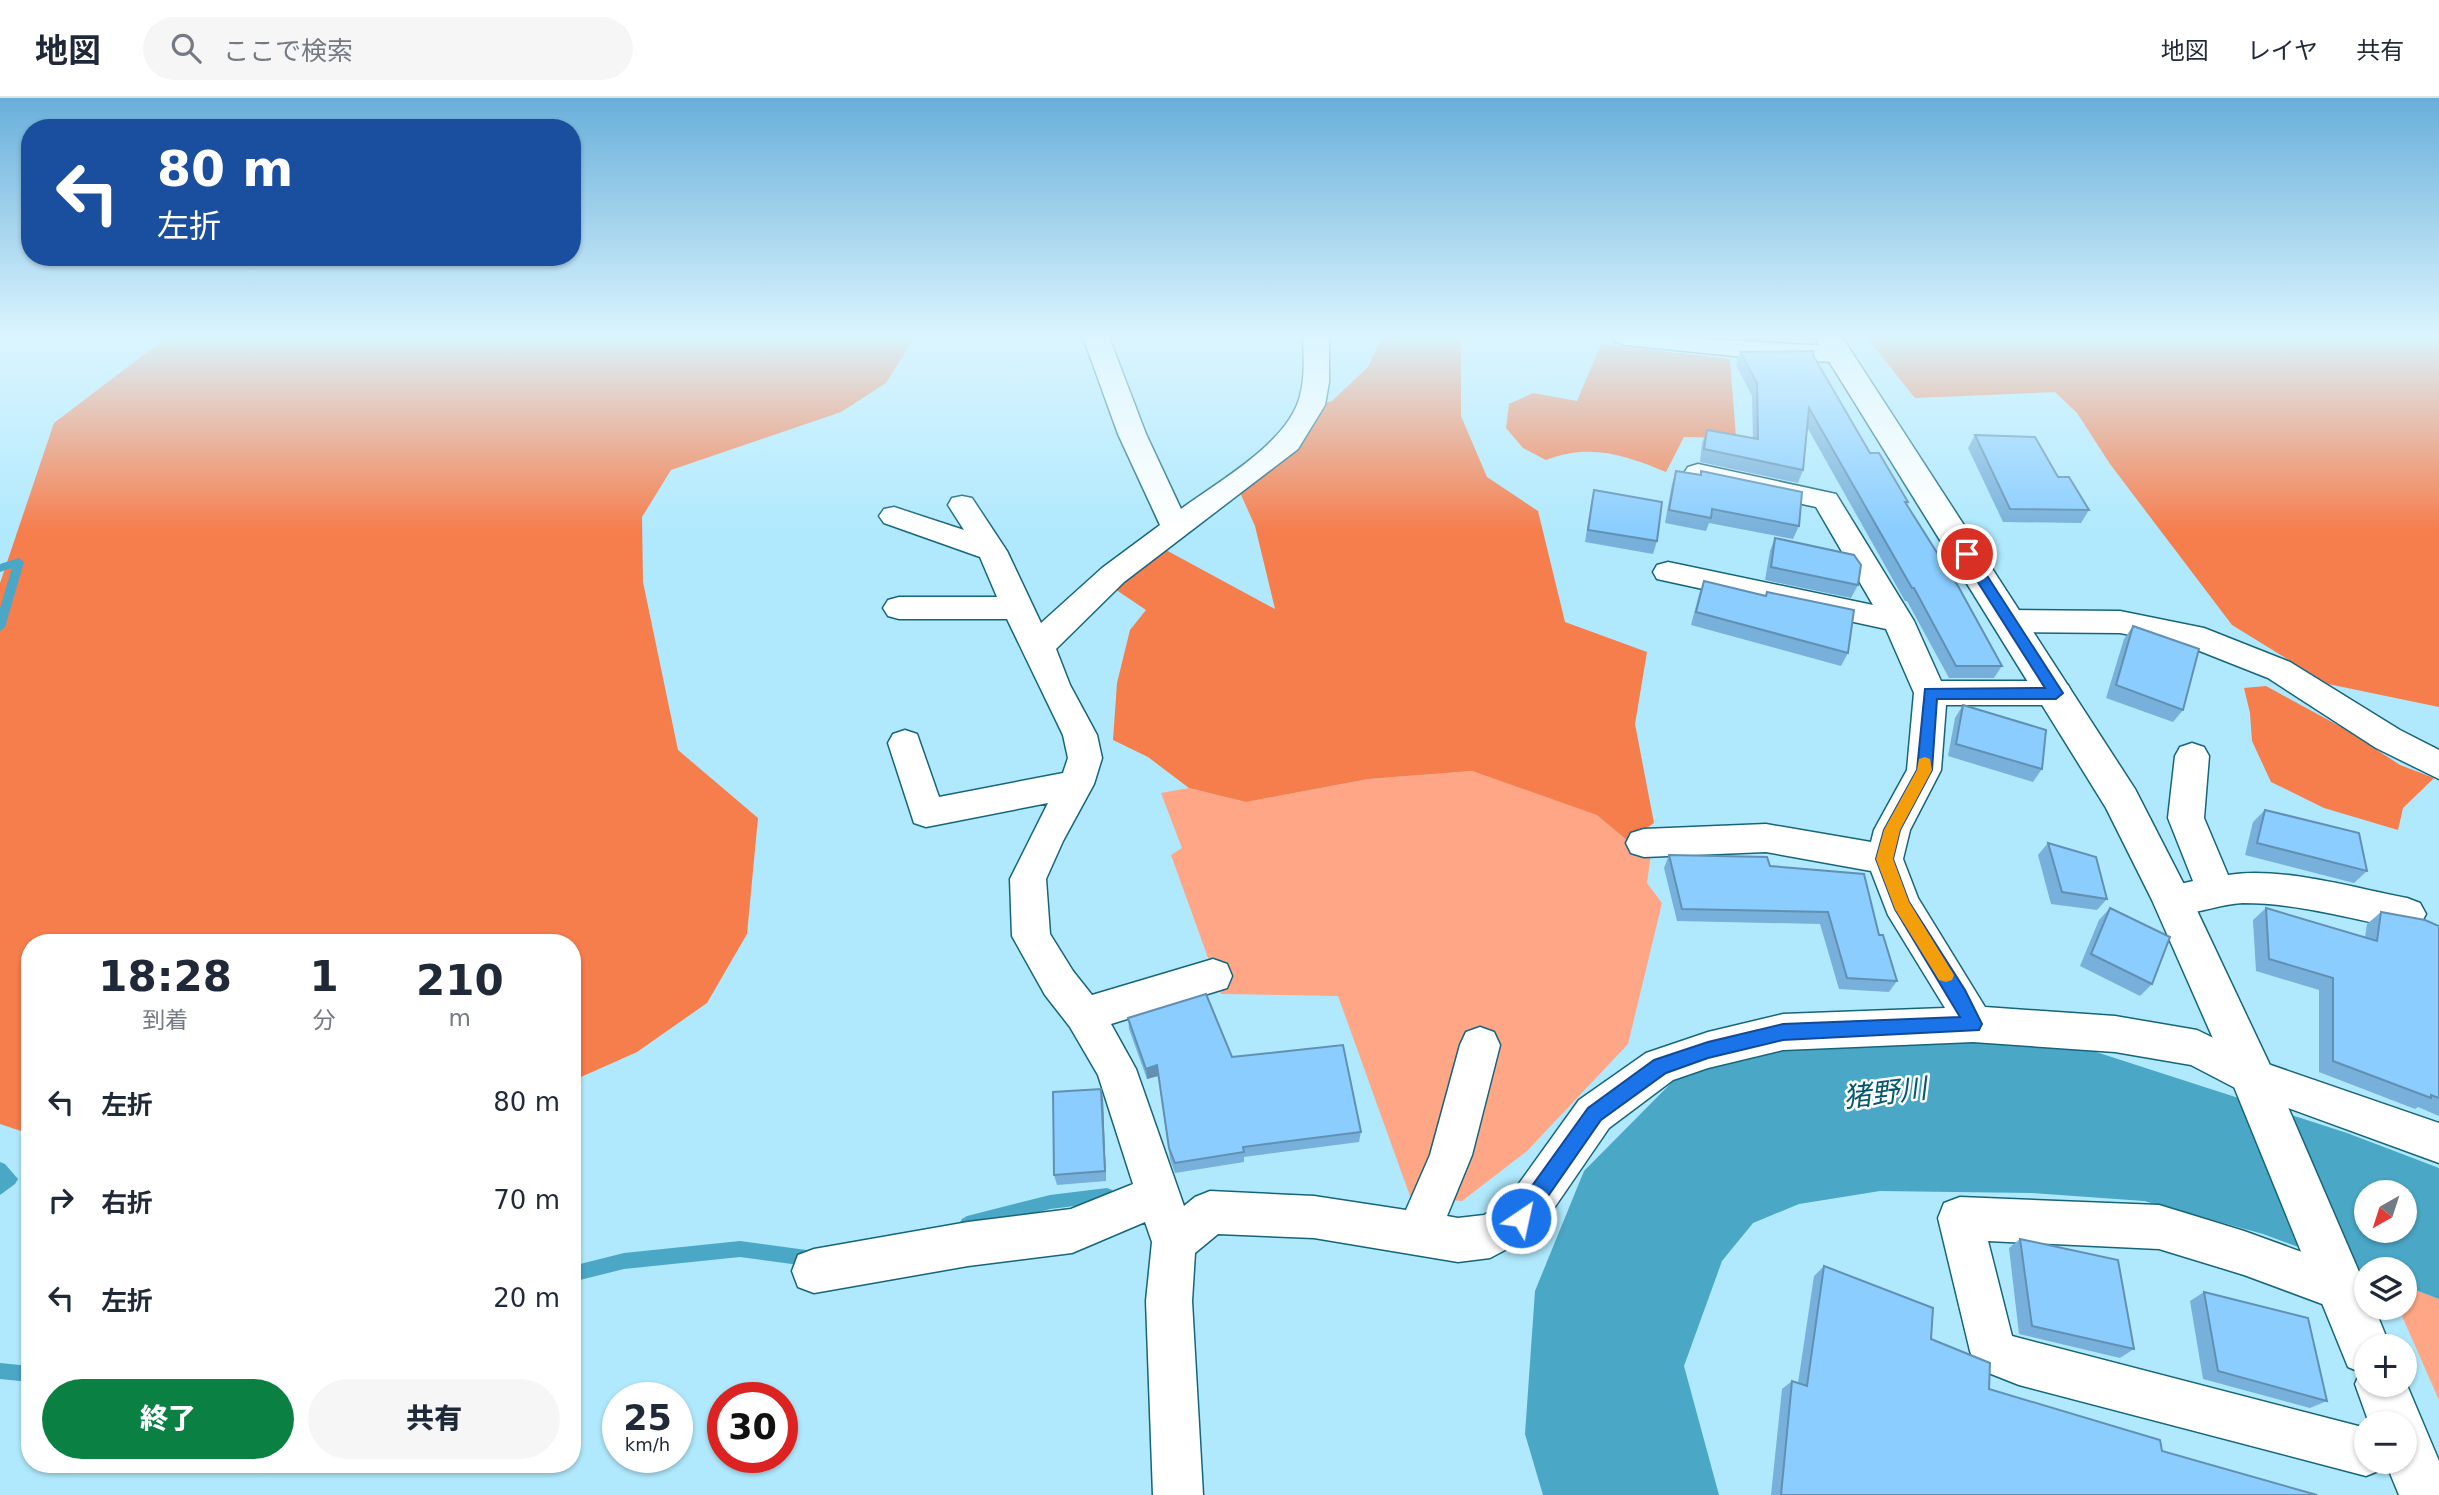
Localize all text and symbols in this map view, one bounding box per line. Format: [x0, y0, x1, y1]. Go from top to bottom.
search box [143, 17, 633, 80]
icon: search [167, 29, 205, 67]
text: 地図 [35, 31, 101, 70]
text: ここで検索 [223, 36, 353, 66]
text: 地図 [2161, 37, 2209, 65]
text: レイヤ [2247, 37, 2318, 65]
text: 共有 [2356, 37, 2404, 65]
text: 80 m [157, 141, 293, 198]
icon: left [42, 147, 133, 238]
text: 左折 [157, 207, 221, 245]
pin [1937, 524, 1997, 584]
icon: arrive [1948, 535, 1986, 573]
text: 18:28 [98, 952, 232, 1001]
text: 1 [309, 952, 339, 1001]
text: 210 [416, 956, 504, 1005]
text: m [449, 1005, 471, 1031]
text: 到着 [142, 1007, 188, 1033]
text: 分 [313, 1007, 336, 1033]
water label: 猪野川 [1841, 1071, 1932, 1114]
icon: left [42, 1083, 80, 1121]
text: 80 m [493, 1087, 560, 1117]
text: 左折 [101, 1090, 153, 1120]
north arrow [2354, 1180, 2417, 1242]
map controls [2354, 1180, 2417, 1474]
icon: right [42, 1181, 80, 1219]
position arrow [1484, 1181, 1558, 1255]
text: 70 m [493, 1185, 560, 1215]
text: 右折 [101, 1188, 153, 1218]
button: layers [2354, 1257, 2417, 1320]
icon: left [42, 1279, 80, 1317]
text: 20 m [493, 1283, 560, 1313]
text: 左折 [101, 1286, 153, 1316]
button: + [2354, 1334, 2417, 1397]
button: 終了 [42, 1379, 294, 1459]
button: 共有 [308, 1379, 560, 1459]
speed limit sign: 30 [707, 1382, 798, 1473]
text: 25 [623, 1398, 672, 1438]
button: − [2354, 1411, 2417, 1474]
text: km/h [625, 1434, 670, 1455]

